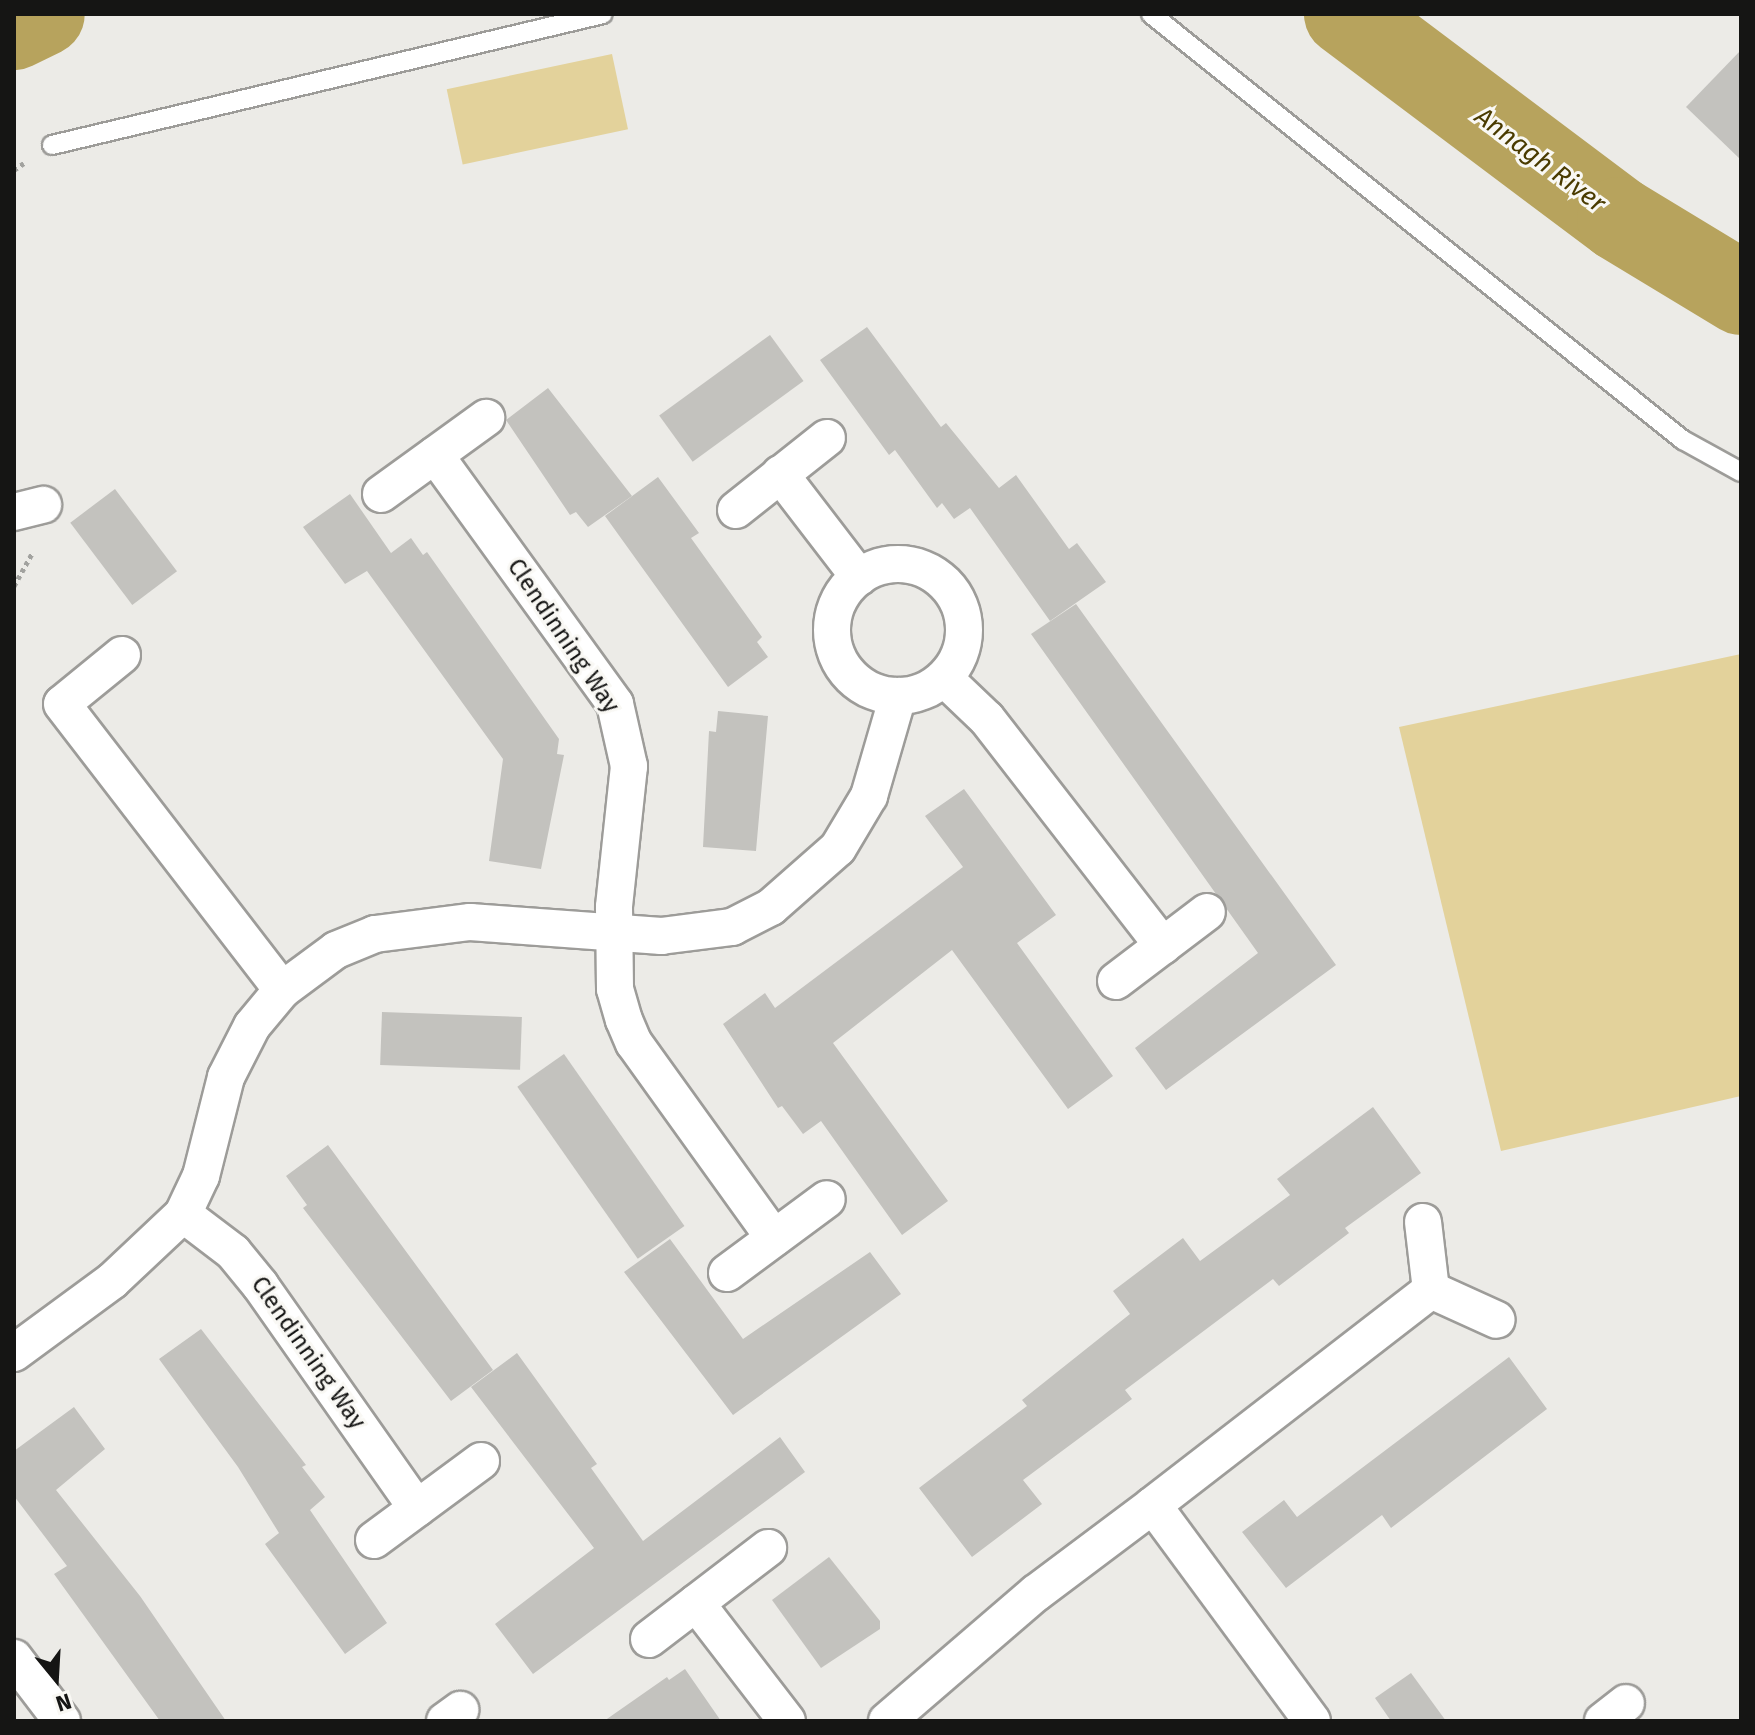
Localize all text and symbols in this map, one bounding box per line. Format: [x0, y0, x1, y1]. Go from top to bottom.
water label: Annagh River [1469, 101, 1611, 219]
street label: Clendinning Way [501, 553, 625, 719]
street label: Clendinning Way [245, 1271, 371, 1435]
north arrow [16, 1639, 96, 1719]
text: N [52, 1687, 75, 1717]

